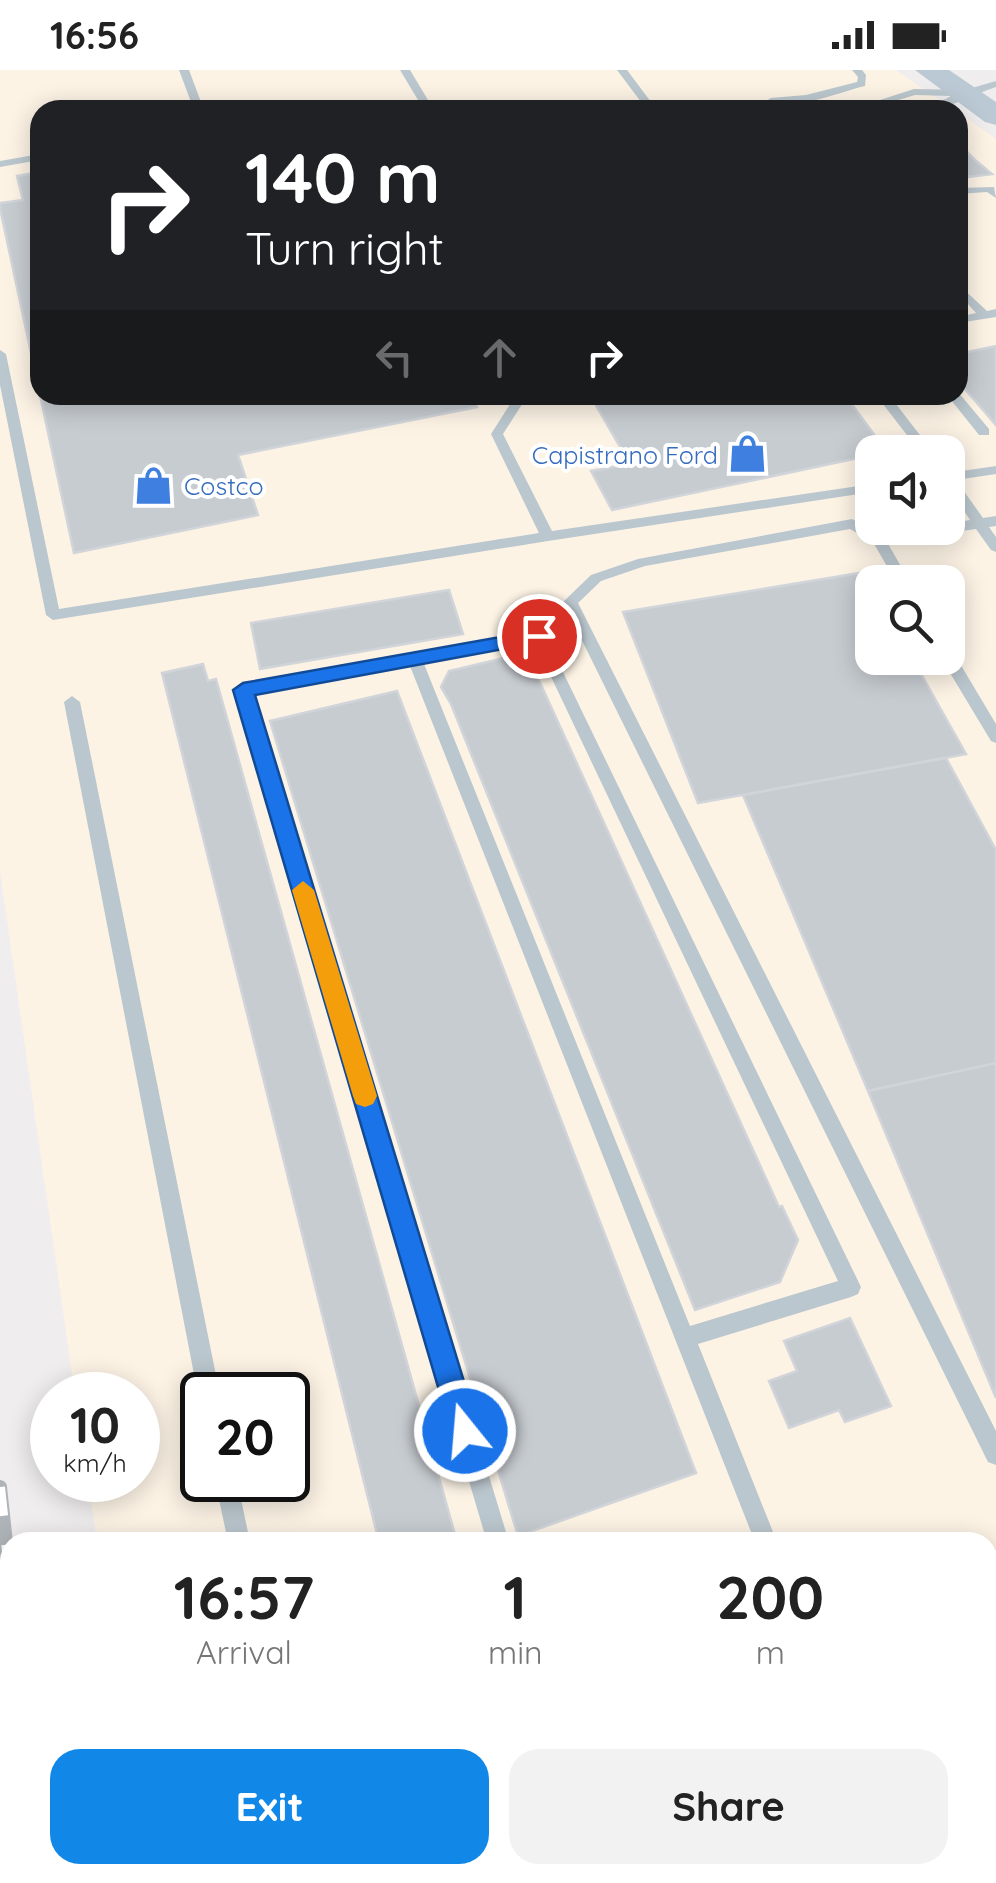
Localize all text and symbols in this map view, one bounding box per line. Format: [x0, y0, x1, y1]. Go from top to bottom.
text: 16:56 [50, 11, 139, 59]
text: 140 m [245, 133, 441, 221]
icon: right [80, 140, 210, 270]
text: Turn right [245, 220, 444, 276]
icon: left [367, 330, 422, 385]
icon: ahead [472, 330, 527, 385]
icon: right [577, 330, 632, 385]
shop icon: Capistrano Ford [727, 433, 769, 475]
map controls [855, 435, 965, 675]
button: sound [855, 435, 965, 545]
place label: Capistrano Ford [532, 439, 718, 470]
shop icon: Costco [133, 464, 175, 506]
place label: Costco [184, 470, 264, 501]
button: search [855, 565, 965, 675]
pin [497, 594, 582, 679]
icon: arrive [512, 609, 567, 664]
speed limit sign: 20 [180, 1372, 310, 1502]
position arrow [413, 1379, 517, 1483]
text: 10 [70, 1393, 120, 1456]
text: km/h [63, 1447, 127, 1478]
text: 16:57 [174, 1559, 314, 1634]
text: 1 [504, 1559, 527, 1634]
text: 200 [716, 1559, 824, 1634]
text: Arrival [196, 1632, 292, 1672]
text: min [488, 1632, 543, 1672]
text: m [756, 1632, 785, 1672]
button: Exit [50, 1749, 489, 1864]
button: Share [509, 1749, 948, 1864]

